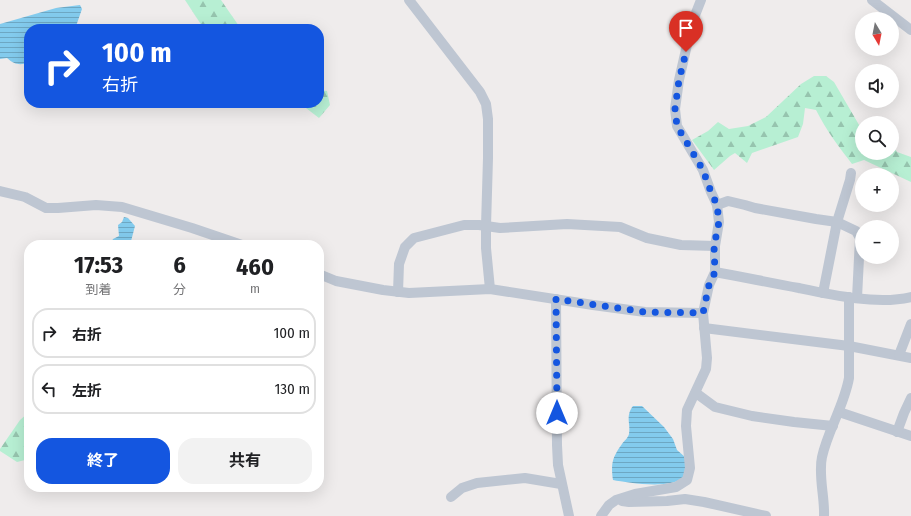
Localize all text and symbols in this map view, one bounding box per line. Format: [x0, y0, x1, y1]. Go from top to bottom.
pin [669, 11, 703, 52]
north arrow [855, 12, 899, 56]
map controls [855, 12, 899, 264]
icon: arrive [675, 17, 697, 39]
text: 100 m [102, 36, 172, 69]
icon: right [36, 40, 88, 92]
button: sound [855, 64, 899, 108]
text: 右折 [102, 74, 138, 96]
button: search [855, 116, 899, 160]
button: + [855, 168, 899, 212]
button: − [855, 220, 899, 264]
text: 17:53 [74, 251, 123, 279]
text: 6 [173, 251, 186, 279]
text: 460 [236, 253, 274, 281]
text: m [250, 281, 260, 296]
text: 到着 [85, 282, 112, 297]
text: 分 [173, 282, 186, 297]
icon: right [38, 322, 60, 344]
text: 100 m [273, 324, 310, 342]
text: 右折 [72, 326, 102, 344]
icon: left [38, 378, 60, 400]
text: 130 m [275, 380, 310, 398]
text: 左折 [72, 382, 102, 400]
position arrow [536, 392, 578, 434]
button: 終了 [36, 438, 170, 484]
button: 共有 [178, 438, 312, 484]

